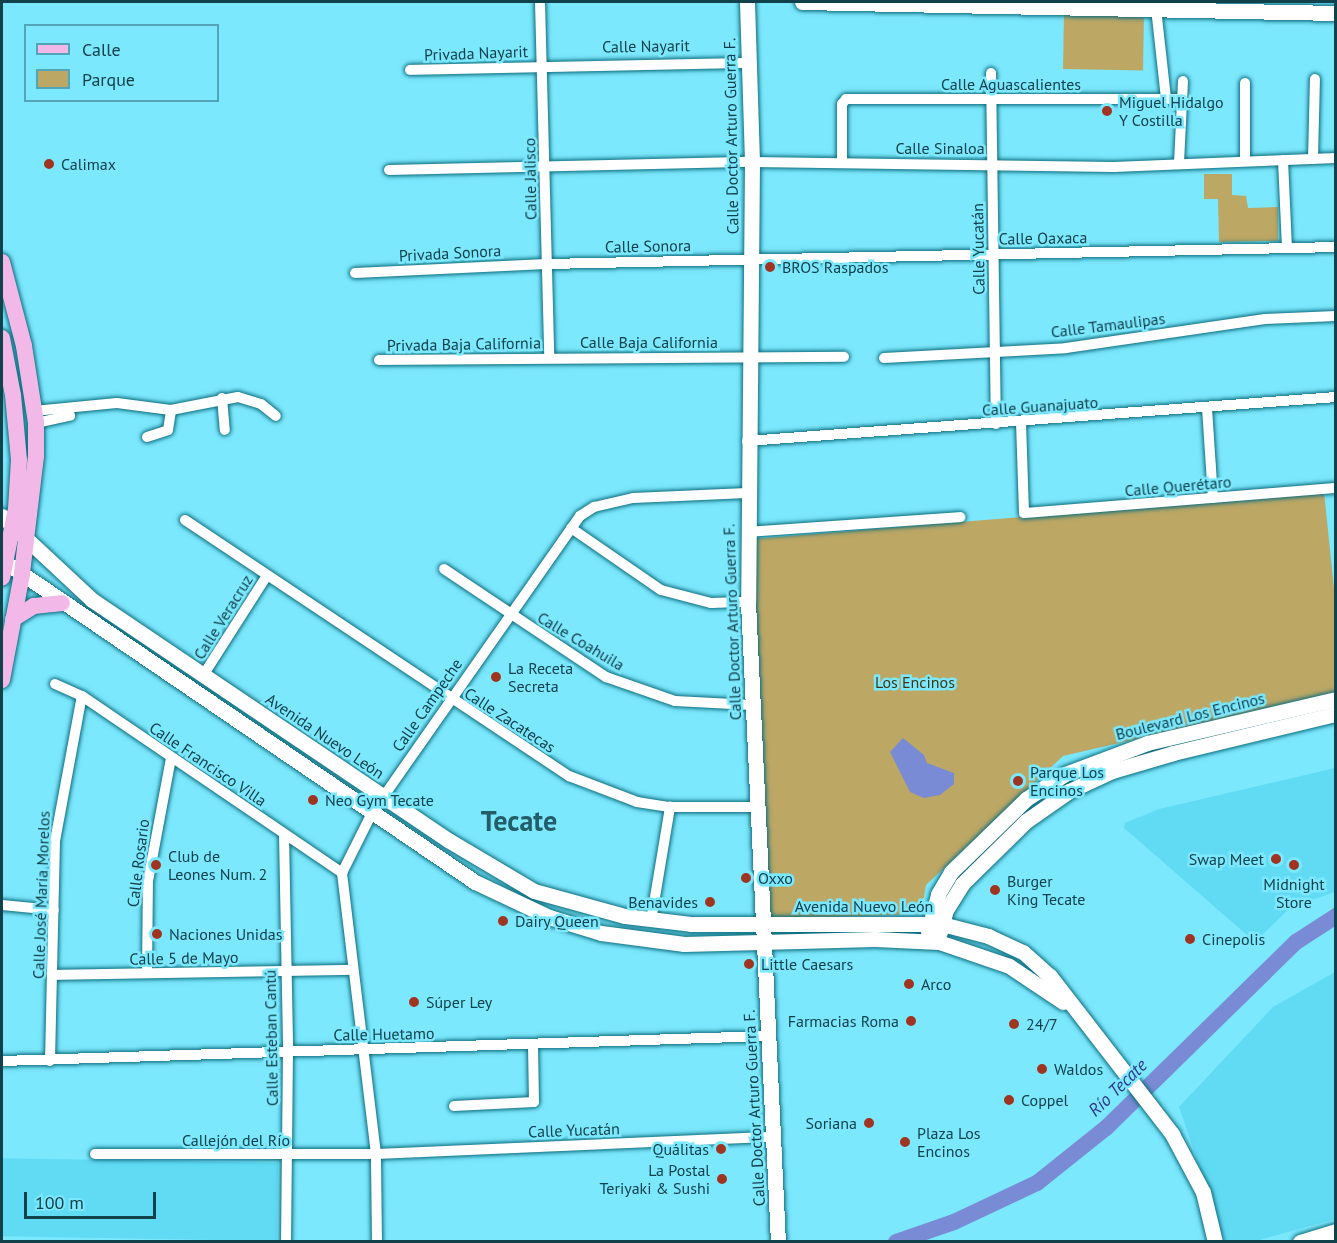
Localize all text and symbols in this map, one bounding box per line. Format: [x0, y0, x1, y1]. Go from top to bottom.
legend [24, 24, 219, 102]
street label: Calle Nayarit [602, 36, 690, 56]
street label: Calle Doctor Arturo Guerra F. [720, 37, 742, 235]
text: Calle [82, 38, 121, 61]
street label: Privada Nayarit [424, 42, 528, 64]
text: Parque [82, 68, 135, 91]
street label: Calle Aguascalientes [941, 74, 1081, 94]
place label: Miguel Hidalgo Y Costilla [1119, 92, 1224, 130]
marker: Miguel Hidalgo Y Costilla [1100, 104, 1114, 118]
street label: Calle Jalisco [520, 138, 540, 220]
street label: Calle Sinaloa [895, 138, 985, 158]
place label: Calimax [61, 154, 116, 174]
marker: Calimax [42, 157, 56, 171]
street label: Calle Yucatán [968, 203, 988, 295]
street label: Calle Oaxaca [998, 228, 1088, 248]
street label: Calle Sonora [605, 236, 691, 256]
street label: Privada Sonora [398, 241, 502, 265]
place label: BROS Raspados [782, 257, 888, 277]
marker: BROS Raspados [763, 260, 777, 274]
street label: Calle Tamaulipas [1050, 308, 1166, 342]
street label: Calle Baja California [580, 332, 718, 352]
street label: Privada Baja California [387, 333, 541, 355]
street label: Calle Guanajuato [981, 392, 1099, 420]
street label: Calle Querétaro [1124, 472, 1232, 500]
street label: Calle Doctor Arturo Guerra F. [719, 523, 745, 721]
street label: Calle Veracruz [189, 571, 257, 663]
street label: Calle Coahuila [534, 608, 628, 674]
street label: Calle Campeche [388, 655, 466, 755]
place label: La Receta Secreta [508, 658, 573, 696]
marker: La Receta Secreta [489, 670, 503, 684]
park label: Los Encinos [875, 672, 955, 692]
street label: Calle Zacatecas [461, 683, 559, 757]
street label: Boulevard Los Encinos [1114, 688, 1266, 744]
street label: Avenida Nuevo León [262, 689, 388, 783]
street label: Calle Francisco Villa [146, 718, 270, 810]
place label: Parque Los Encinos [1030, 762, 1104, 800]
marker: Parque Los Encinos [1011, 774, 1025, 788]
place label: Neo Gym Tecate [325, 790, 434, 810]
marker: Neo Gym Tecate [306, 793, 320, 807]
district label: Tecate [481, 804, 557, 838]
street label: Calle José María Morelos [28, 811, 54, 979]
street label: Calle Rosario [123, 818, 153, 908]
place label: Club de Leones Num. 2 [168, 846, 269, 884]
place label: Swap Meet [1189, 849, 1264, 869]
marker: Swap Meet [1269, 852, 1283, 866]
marker: Club de Leones Num. 2 [149, 858, 163, 872]
marker: Midnight Store [1287, 858, 1301, 872]
place label: Oxxo [758, 868, 793, 888]
marker: Oxxo [739, 871, 753, 885]
place label: Burger King Tecate [1007, 871, 1086, 909]
place label: Midnight Store [1263, 874, 1325, 912]
marker: Burger King Tecate [988, 883, 1002, 897]
place label: Benavides [628, 892, 698, 912]
marker: Benavides [703, 895, 717, 909]
street label: Avenida Nuevo León [795, 896, 933, 916]
place label: Dairy Queen [515, 911, 599, 931]
marker: Dairy Queen [496, 914, 510, 928]
place label: Naciones Unidas [169, 924, 282, 944]
marker: Naciones Unidas [150, 927, 164, 941]
place label: Cinepolis [1202, 929, 1265, 949]
marker: Cinepolis [1183, 932, 1197, 946]
street label: Calle 5 de Mayo [129, 947, 239, 969]
place label: Little Caesars [761, 954, 853, 974]
marker: Little Caesars [742, 957, 756, 971]
street label: Calle Esteban Cantú [260, 970, 282, 1106]
place label: Arco [921, 974, 951, 994]
marker: Arco [902, 977, 916, 991]
place label: Súper Ley [426, 992, 492, 1012]
marker: Súper Ley [407, 995, 421, 1009]
street label: Calle Doctor Arturo Guerra F. [739, 1009, 769, 1207]
place label: Farmacias Roma [788, 1011, 899, 1031]
marker: Farmacias Roma [904, 1014, 918, 1028]
place label: 24/7 [1026, 1014, 1058, 1034]
marker: 24/7 [1007, 1017, 1021, 1031]
street label: Calle Huetamo [333, 1024, 435, 1044]
water label: Río Tecate [1084, 1055, 1152, 1121]
place label: Waldos [1054, 1059, 1103, 1079]
marker: Waldos [1035, 1062, 1049, 1076]
place label: Coppel [1021, 1090, 1068, 1110]
marker: Coppel [1002, 1093, 1016, 1107]
place label: Soriana [806, 1113, 857, 1133]
marker: Soriana [862, 1116, 876, 1130]
street label: Calle Yucatán [528, 1119, 620, 1141]
place label: Plaza Los Encinos [917, 1123, 981, 1161]
street label: Callejón del Río [182, 1130, 290, 1150]
marker: Plaza Los Encinos [898, 1135, 912, 1149]
place label: Quálitas [652, 1139, 709, 1159]
marker: Quálitas [714, 1142, 728, 1156]
place label: La Postal Teriyaki & Sushi [600, 1160, 710, 1198]
marker: La Postal Teriyaki & Sushi [715, 1172, 729, 1186]
scale bar [27, 1180, 159, 1218]
text: 100 m [35, 1191, 84, 1214]

